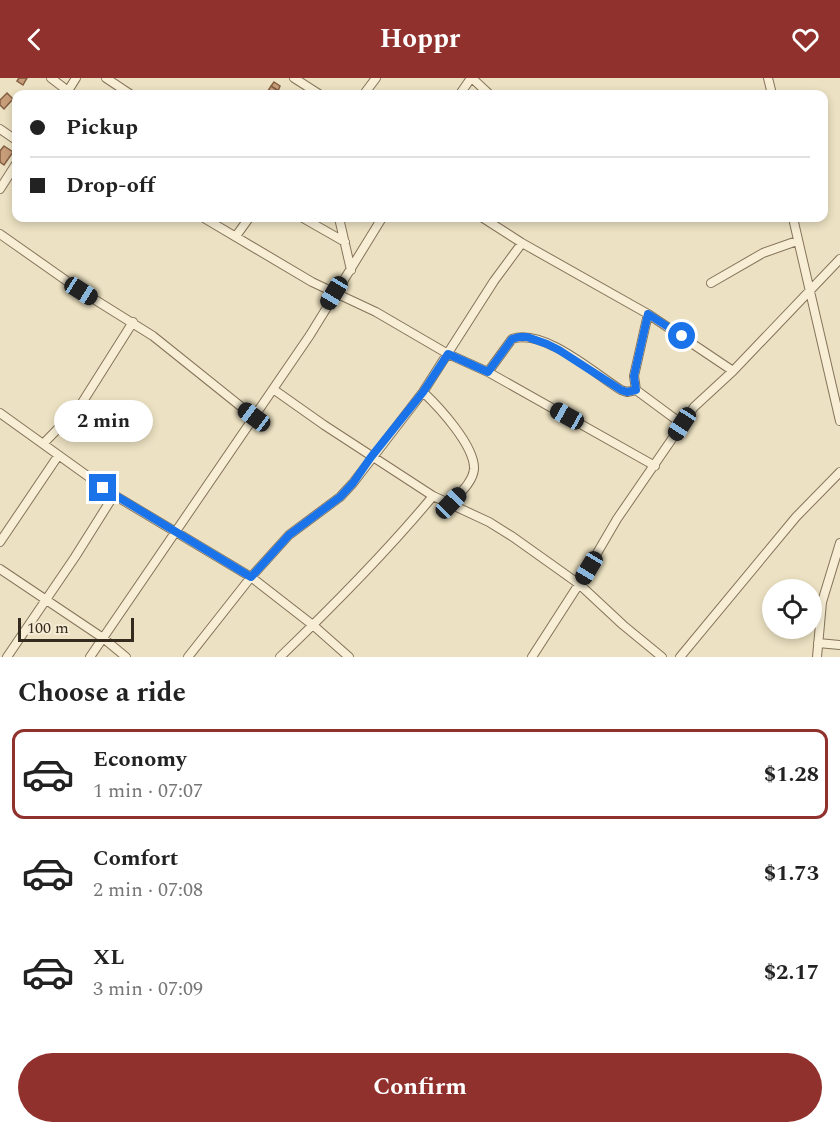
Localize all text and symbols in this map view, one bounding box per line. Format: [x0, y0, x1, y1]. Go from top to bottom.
text: Hoppr [380, 18, 460, 60]
icon: back [18, 23, 51, 56]
icon: heart [789, 23, 822, 56]
text: Pickup [66, 111, 138, 144]
text: Drop-off [66, 169, 155, 202]
car [317, 273, 351, 313]
car [61, 274, 101, 308]
route start [668, 322, 695, 349]
car [234, 399, 274, 435]
car [547, 399, 587, 433]
callout: 2 min [54, 401, 152, 443]
car [665, 404, 699, 444]
text: 2 min [77, 406, 130, 436]
route end [89, 474, 116, 501]
car [432, 484, 470, 522]
car [572, 548, 606, 588]
map controls [762, 579, 822, 639]
button: locate [762, 579, 822, 639]
scale bar [18, 615, 134, 642]
text: 100 m [27, 616, 69, 640]
text: Choose a ride [18, 672, 186, 714]
text: Economy [93, 743, 186, 776]
icon: car [21, 747, 75, 801]
text: $1.28 [764, 758, 819, 791]
text: 1 min · 07:07 [93, 776, 203, 806]
text: Comfort [93, 842, 178, 875]
icon: car [21, 846, 75, 900]
text: $1.73 [764, 857, 819, 890]
text: 2 min · 07:08 [93, 875, 203, 905]
text: XL [93, 941, 124, 974]
icon: car [21, 945, 75, 999]
text: $2.17 [764, 956, 819, 989]
text: 3 min · 07:09 [93, 974, 203, 1004]
button: Confirm [18, 1053, 822, 1122]

